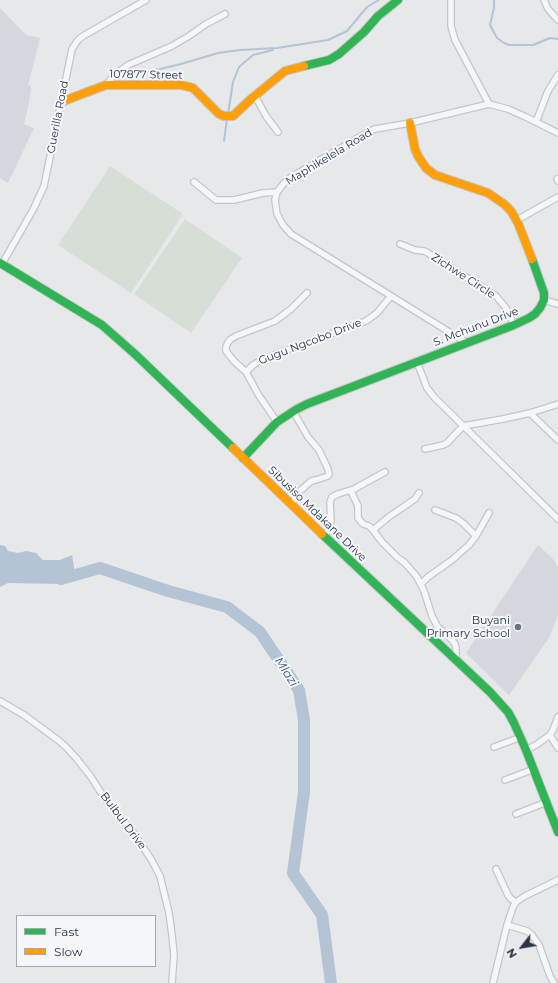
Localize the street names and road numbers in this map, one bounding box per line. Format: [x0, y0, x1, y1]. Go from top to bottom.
street label: 107877 Street [109, 68, 183, 82]
street label: Guerilla Road [44, 79, 72, 155]
street label: Maphikelela Road [283, 126, 375, 188]
street label: Zichwe Circle [429, 250, 497, 302]
street label: S. Mchunu Drive [432, 305, 520, 349]
street label: Gugu Ngcobo Drive [257, 316, 363, 368]
street label: Sibusiso Mdakane Drive [265, 464, 369, 564]
street label: Bulbul Drive [97, 790, 149, 852]

